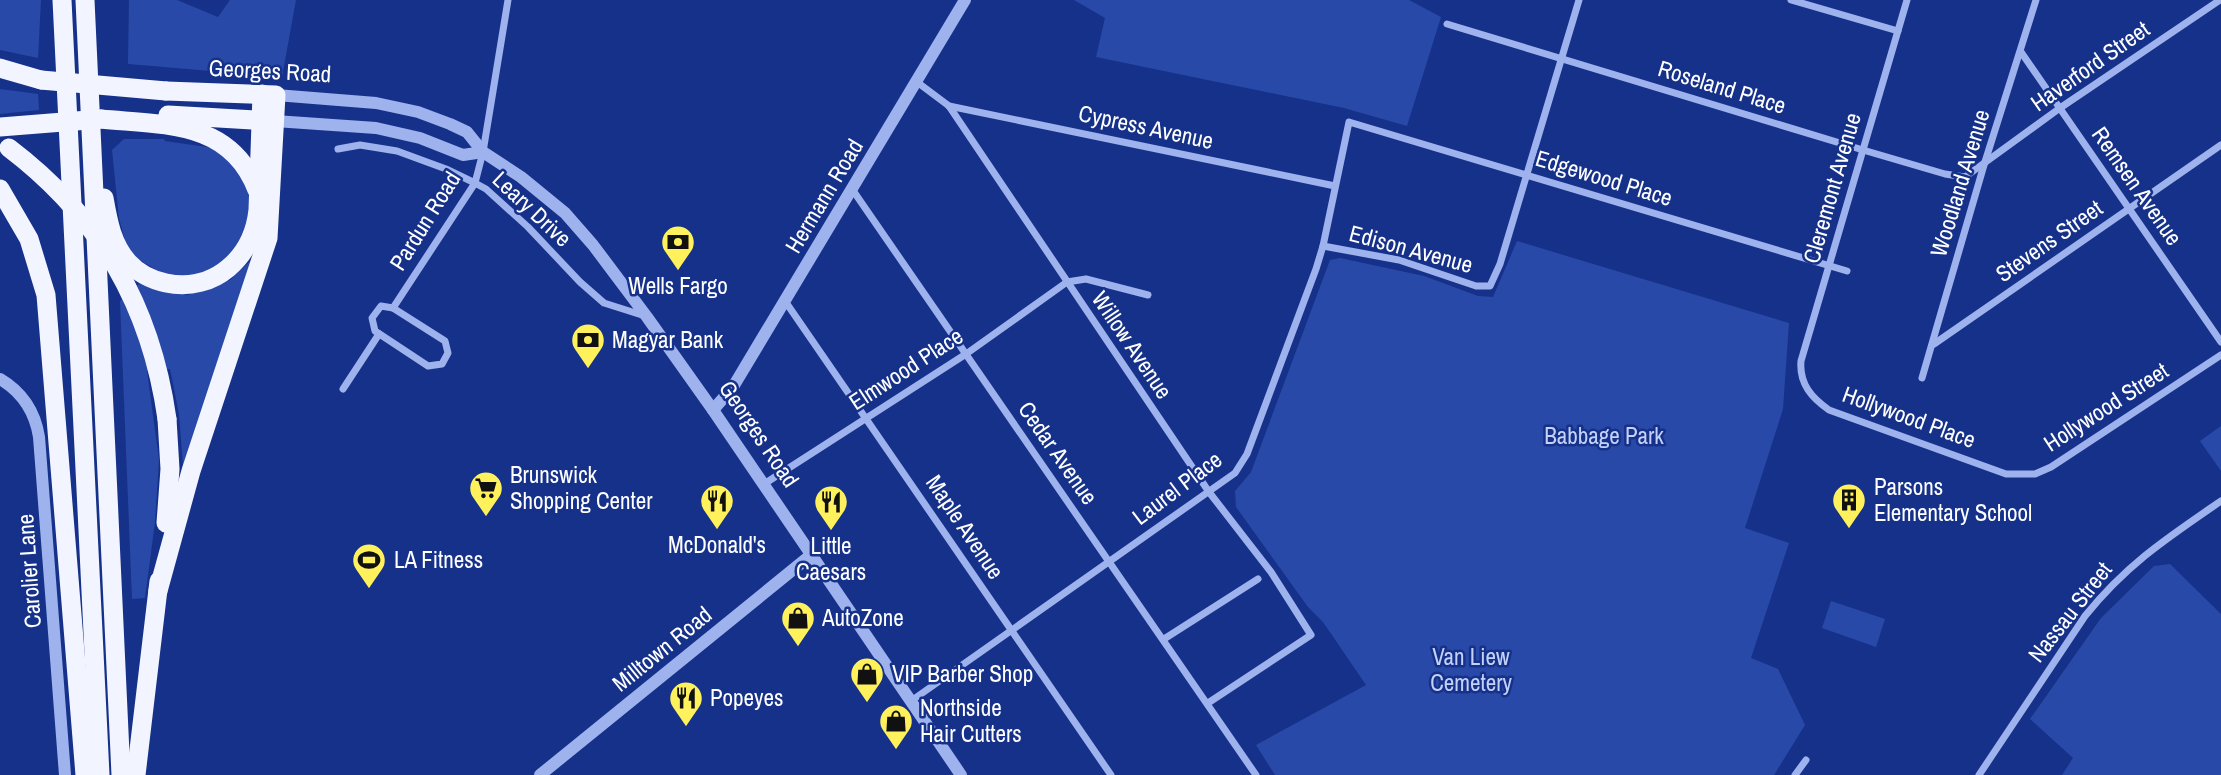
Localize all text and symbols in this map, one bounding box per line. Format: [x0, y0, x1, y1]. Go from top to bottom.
street label: Haverford Street [2024, 13, 2155, 118]
street label: Georges Road [208, 52, 332, 89]
street label: Roseland Place [1654, 52, 1790, 121]
street label: Cypress Avenue [1076, 97, 1216, 156]
street label: Woodland Avenue [1922, 105, 1997, 260]
street label: Cleremont Avenue [1795, 109, 1868, 267]
street label: Remsen Avenue [2085, 120, 2190, 251]
street label: Hermann Road [777, 133, 870, 259]
street label: Edgewood Place [1532, 142, 1676, 213]
street label: Leary Drive [486, 164, 579, 253]
street label: Pardun Road [382, 165, 467, 276]
street label: Stevens Street [1989, 192, 2108, 289]
street label: Edison Avenue [1346, 217, 1476, 280]
bank icon: Wells Fargo [659, 223, 697, 272]
place label: Wells Fargo [628, 270, 728, 301]
street label: Willow Avenue [1085, 285, 1180, 405]
street label: Elmwood Place [843, 320, 969, 417]
bank icon: Magyar Bank [569, 321, 607, 370]
place label: Magyar Bank [612, 324, 724, 355]
street label: Hollywood Street [2038, 355, 2174, 458]
street label: Georges Road [712, 374, 807, 493]
street label: Hollywood Place [1838, 378, 1980, 455]
street label: Cedar Avenue [1012, 395, 1105, 510]
park label: Babbage Park [1544, 420, 1664, 451]
street label: Laurel Place [1126, 444, 1228, 532]
place label: Brunswick Shopping Center [510, 459, 653, 516]
supermarket icon: Brunswick Shopping Center [467, 469, 505, 518]
street label: Maple Avenue [919, 469, 1012, 585]
place label: Parsons Elementary School [1874, 471, 2032, 528]
building icon: Parsons Elementary School [1830, 481, 1868, 530]
restaurant icon: McDonald's [698, 482, 736, 531]
restaurant icon: Little Caesars [812, 483, 850, 532]
street label: Carolier Lane [9, 513, 48, 629]
place label: McDonald's [668, 529, 766, 560]
place label: Little Caesars [796, 530, 866, 587]
sports icon: LA Fitness [350, 541, 388, 590]
place label: LA Fitness [394, 544, 483, 575]
street label: Nassau Street [2021, 555, 2119, 668]
street label: Milltown Road [605, 599, 718, 698]
shop icon: AutoZone [779, 599, 817, 648]
place label: AutoZone [821, 602, 904, 633]
park label: Van Liew Cemetery [1430, 641, 1512, 698]
shop icon: VIP Barber Shop [848, 655, 886, 704]
place label: VIP Barber Shop [892, 658, 1033, 689]
restaurant icon: Popeyes [667, 679, 705, 728]
place label: Popeyes [710, 682, 783, 713]
place label: Northside Hair Cutters [920, 692, 1022, 749]
shop icon: Northside Hair Cutters [877, 702, 915, 751]

